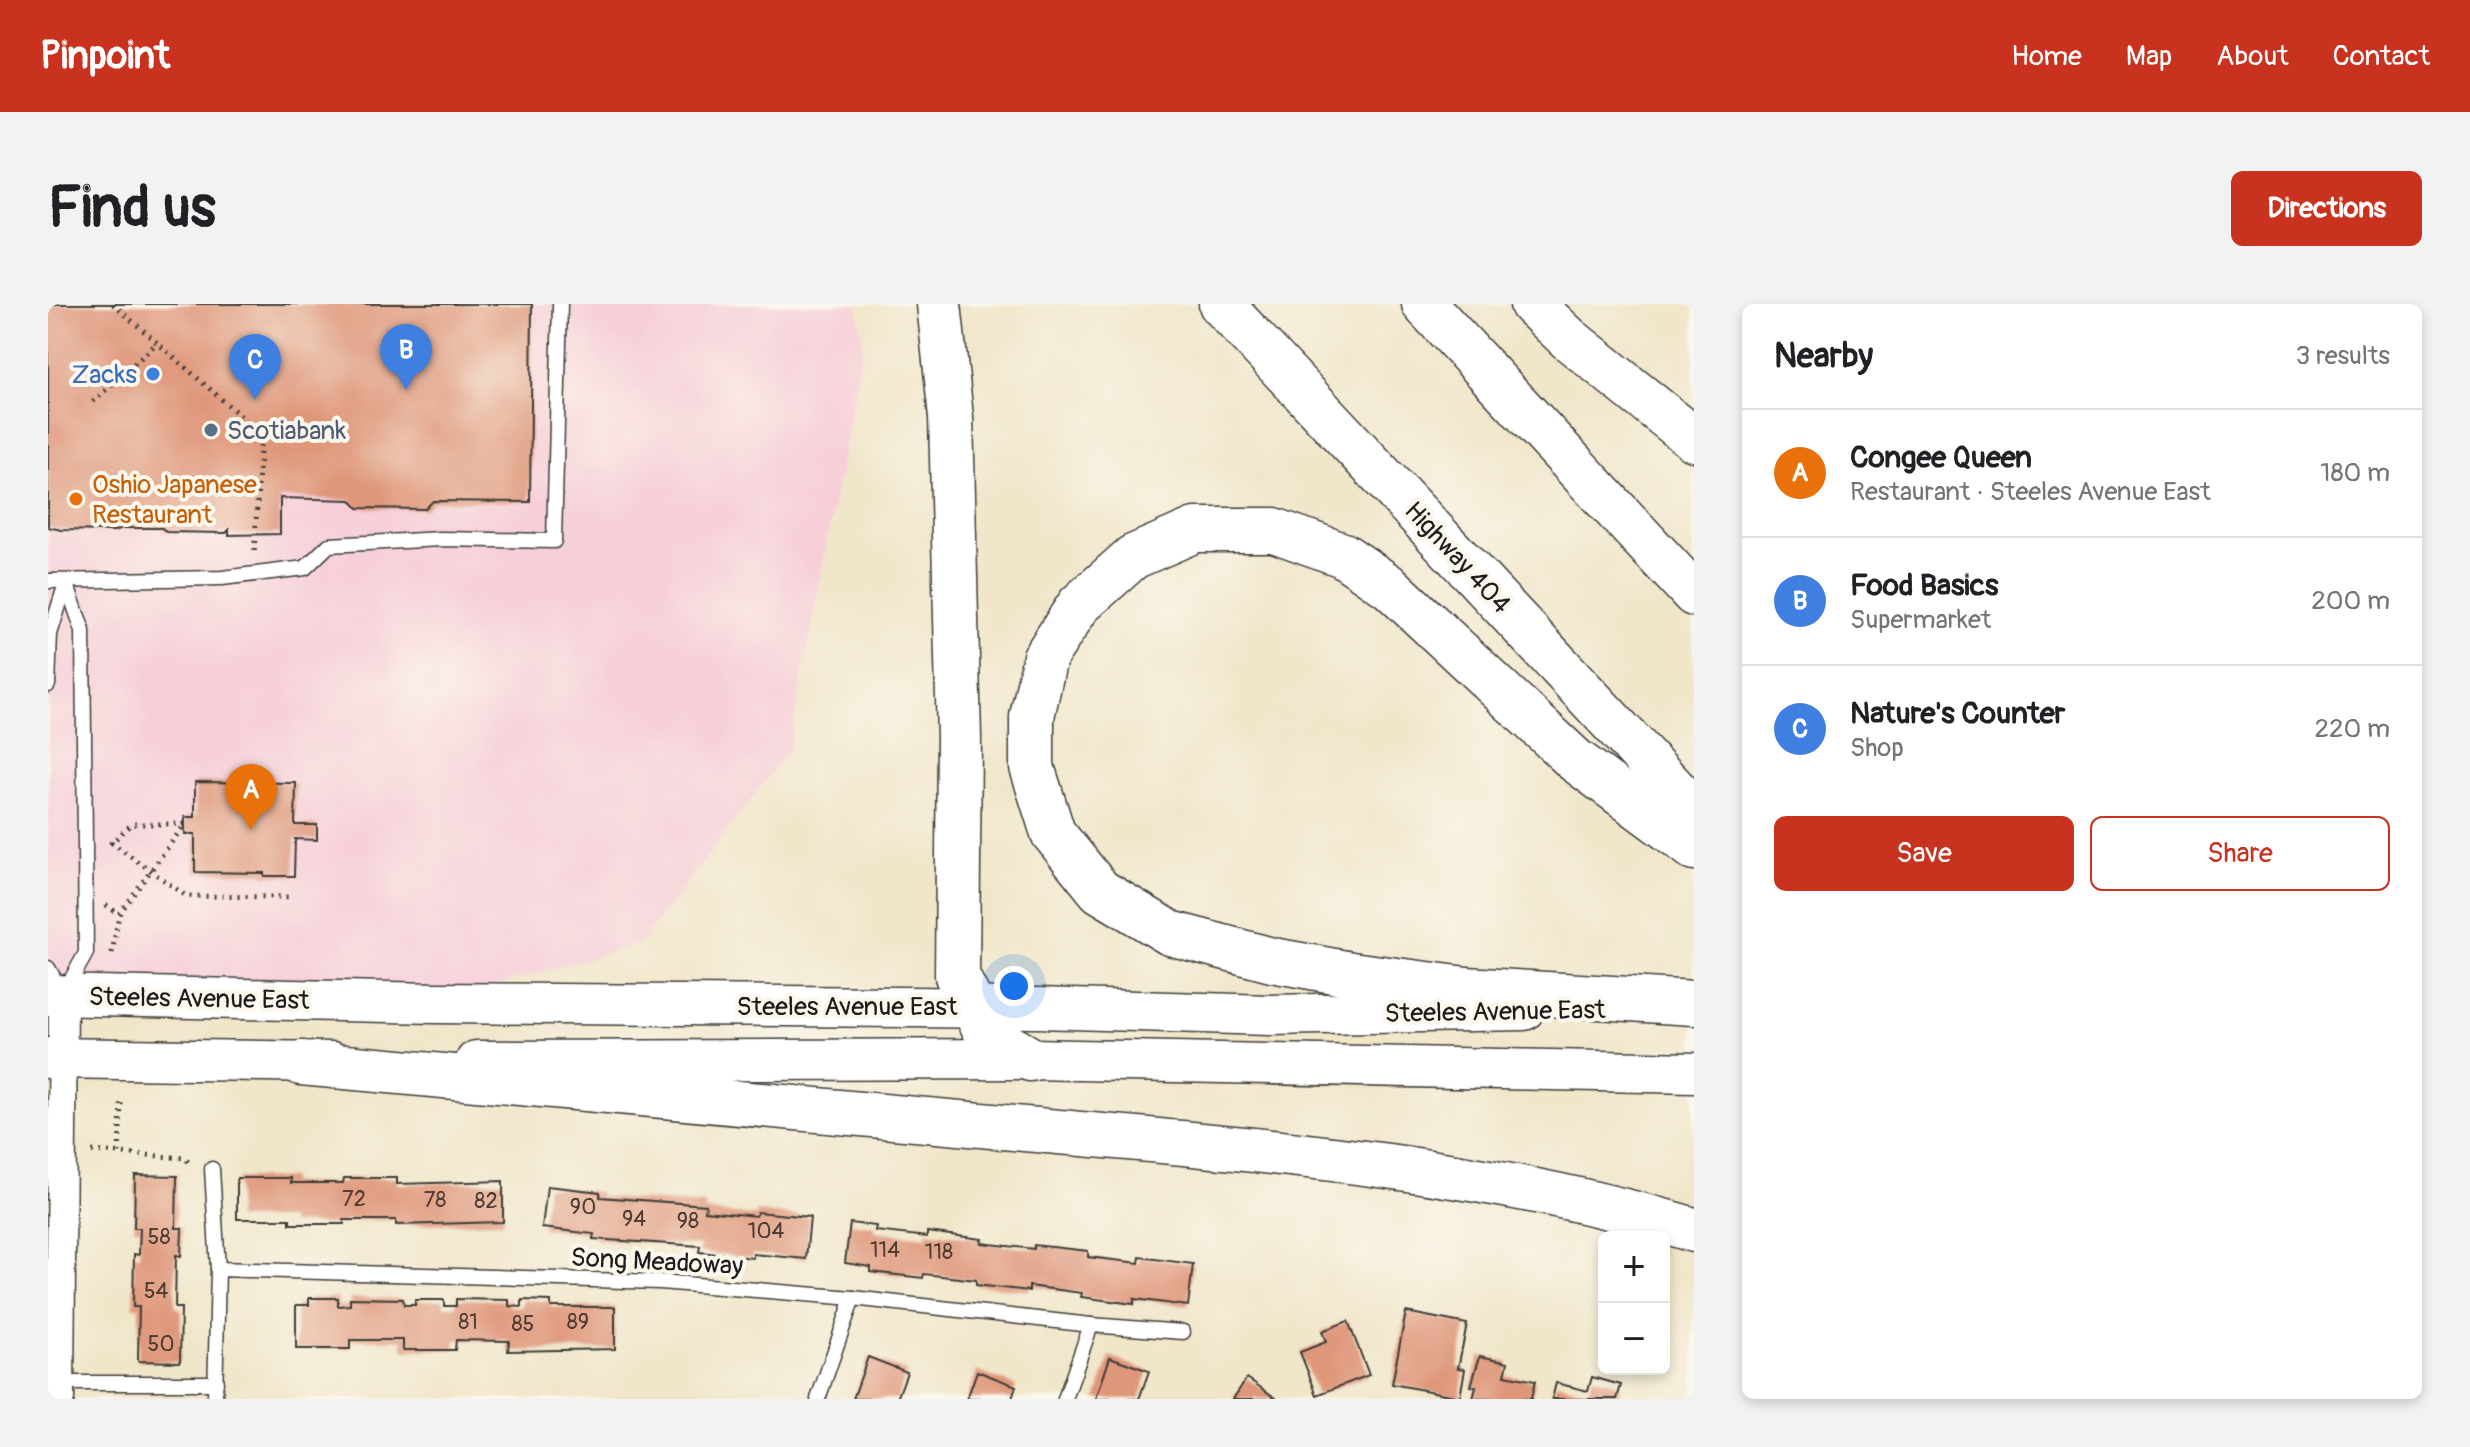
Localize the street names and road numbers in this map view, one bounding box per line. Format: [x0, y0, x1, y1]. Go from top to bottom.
street label: Highway 404 [1398, 495, 1517, 620]
street label: Steeles Avenue East [88, 981, 310, 1017]
street label: Steeles Avenue East [737, 991, 958, 1023]
street label: Steeles Avenue East [1384, 994, 1606, 1030]
street label: Song Meadoway [570, 1242, 744, 1282]

